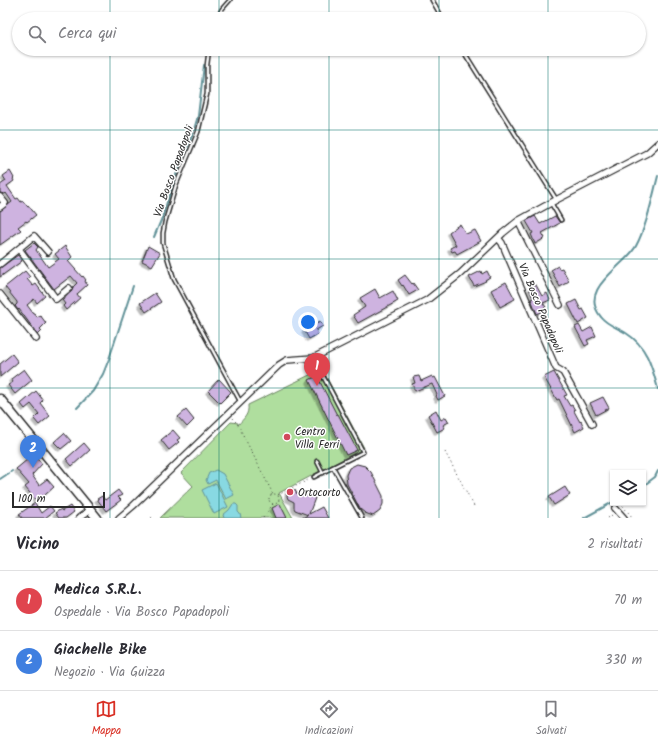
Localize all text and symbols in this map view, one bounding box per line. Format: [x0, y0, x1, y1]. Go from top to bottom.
search box [12, 12, 646, 56]
text: Cerca qui [58, 22, 116, 46]
icon: search [26, 23, 48, 45]
street label: Via Bosco Papadopoli [149, 123, 199, 220]
street label: Via Bosco Papadopoli [513, 260, 567, 357]
your location [298, 312, 318, 332]
pin: 1 [304, 353, 330, 386]
place label: Centro Villa Ferri [295, 423, 339, 454]
marker: Centro Villa Ferri [282, 432, 292, 442]
pin: 2 [20, 435, 46, 468]
map controls [610, 470, 646, 506]
button: layers [610, 470, 646, 506]
place label: Ortocorto [298, 484, 340, 502]
marker: Ortocorto [285, 487, 295, 497]
scale bar [12, 490, 105, 509]
text: 100 m [18, 490, 46, 508]
text: Vicino [16, 531, 59, 558]
text: 2 risultati [588, 534, 642, 555]
text: Medica S.R.L. [54, 578, 142, 602]
text: 1 [27, 590, 31, 611]
text: 70 m [614, 590, 642, 611]
text: Ospedale · Via Bosco Papadopoli [54, 602, 229, 623]
text: Giachelle Bike [54, 638, 147, 662]
text: 2 [25, 650, 33, 671]
text: 330 m [605, 650, 642, 671]
text: Negozio · Via Guizza [54, 662, 165, 683]
tab: Mappa [92, 698, 121, 740]
tab: Indicazioni [304, 698, 353, 740]
tab: Salvati [536, 698, 566, 740]

